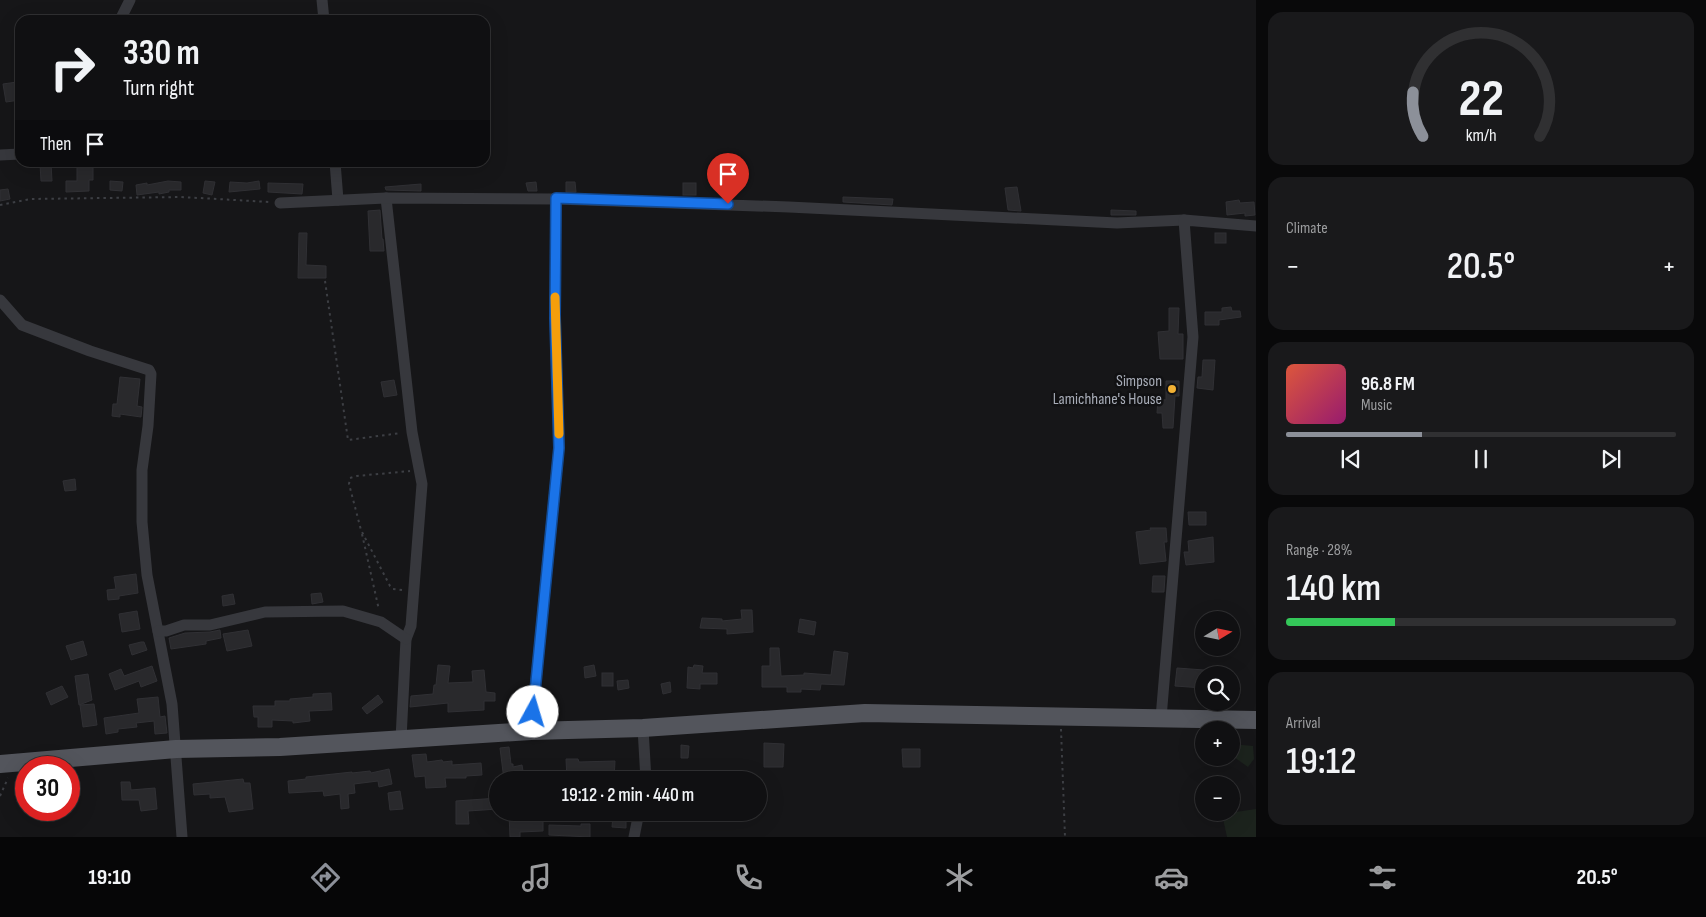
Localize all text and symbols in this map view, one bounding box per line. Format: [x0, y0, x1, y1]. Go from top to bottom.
text: 330 m [123, 32, 200, 75]
icon: right [40, 35, 105, 100]
text: 22 [1458, 68, 1504, 131]
text: Turn right [123, 75, 194, 102]
text: km/h [1466, 125, 1496, 146]
icon: arrive [81, 130, 109, 158]
text: Then [40, 133, 71, 156]
pin [707, 153, 749, 204]
icon: arrive [714, 160, 742, 188]
text: Climate [1286, 219, 1328, 238]
text: 20.5° [1447, 244, 1515, 289]
text: − [1286, 250, 1300, 283]
text: + [1662, 250, 1676, 283]
place label: Simpson Lamichhane's House [1053, 372, 1162, 409]
text: 96.8 FM [1361, 373, 1415, 396]
marker: Simpson Lamichhane's House [1166, 383, 1178, 395]
text: Music [1361, 396, 1392, 415]
icon: previous [1337, 445, 1365, 473]
icon: pause [1467, 445, 1495, 473]
icon: next [1597, 445, 1625, 473]
text: Range · 28% [1286, 541, 1352, 560]
text: 140 km [1286, 566, 1381, 611]
north arrow [1195, 611, 1240, 656]
map controls [1195, 611, 1240, 821]
button: search [1195, 666, 1240, 711]
position arrow [506, 685, 558, 737]
text: Arrival [1286, 714, 1320, 733]
button: + [1195, 721, 1240, 766]
text: 19:12 [1286, 739, 1357, 784]
speed limit sign: 30 [15, 756, 80, 821]
button: − [1195, 776, 1240, 821]
text: 19:12 · 2 min · 440 m [562, 784, 694, 807]
icon: directions [308, 860, 343, 895]
icon: music [519, 860, 554, 895]
icon: phone [731, 860, 766, 895]
icon: climate [942, 860, 977, 895]
icon: car [1154, 860, 1189, 895]
icon: filters [1365, 860, 1400, 895]
text: 19:10 [88, 864, 131, 891]
text: 20.5° [1577, 864, 1618, 891]

